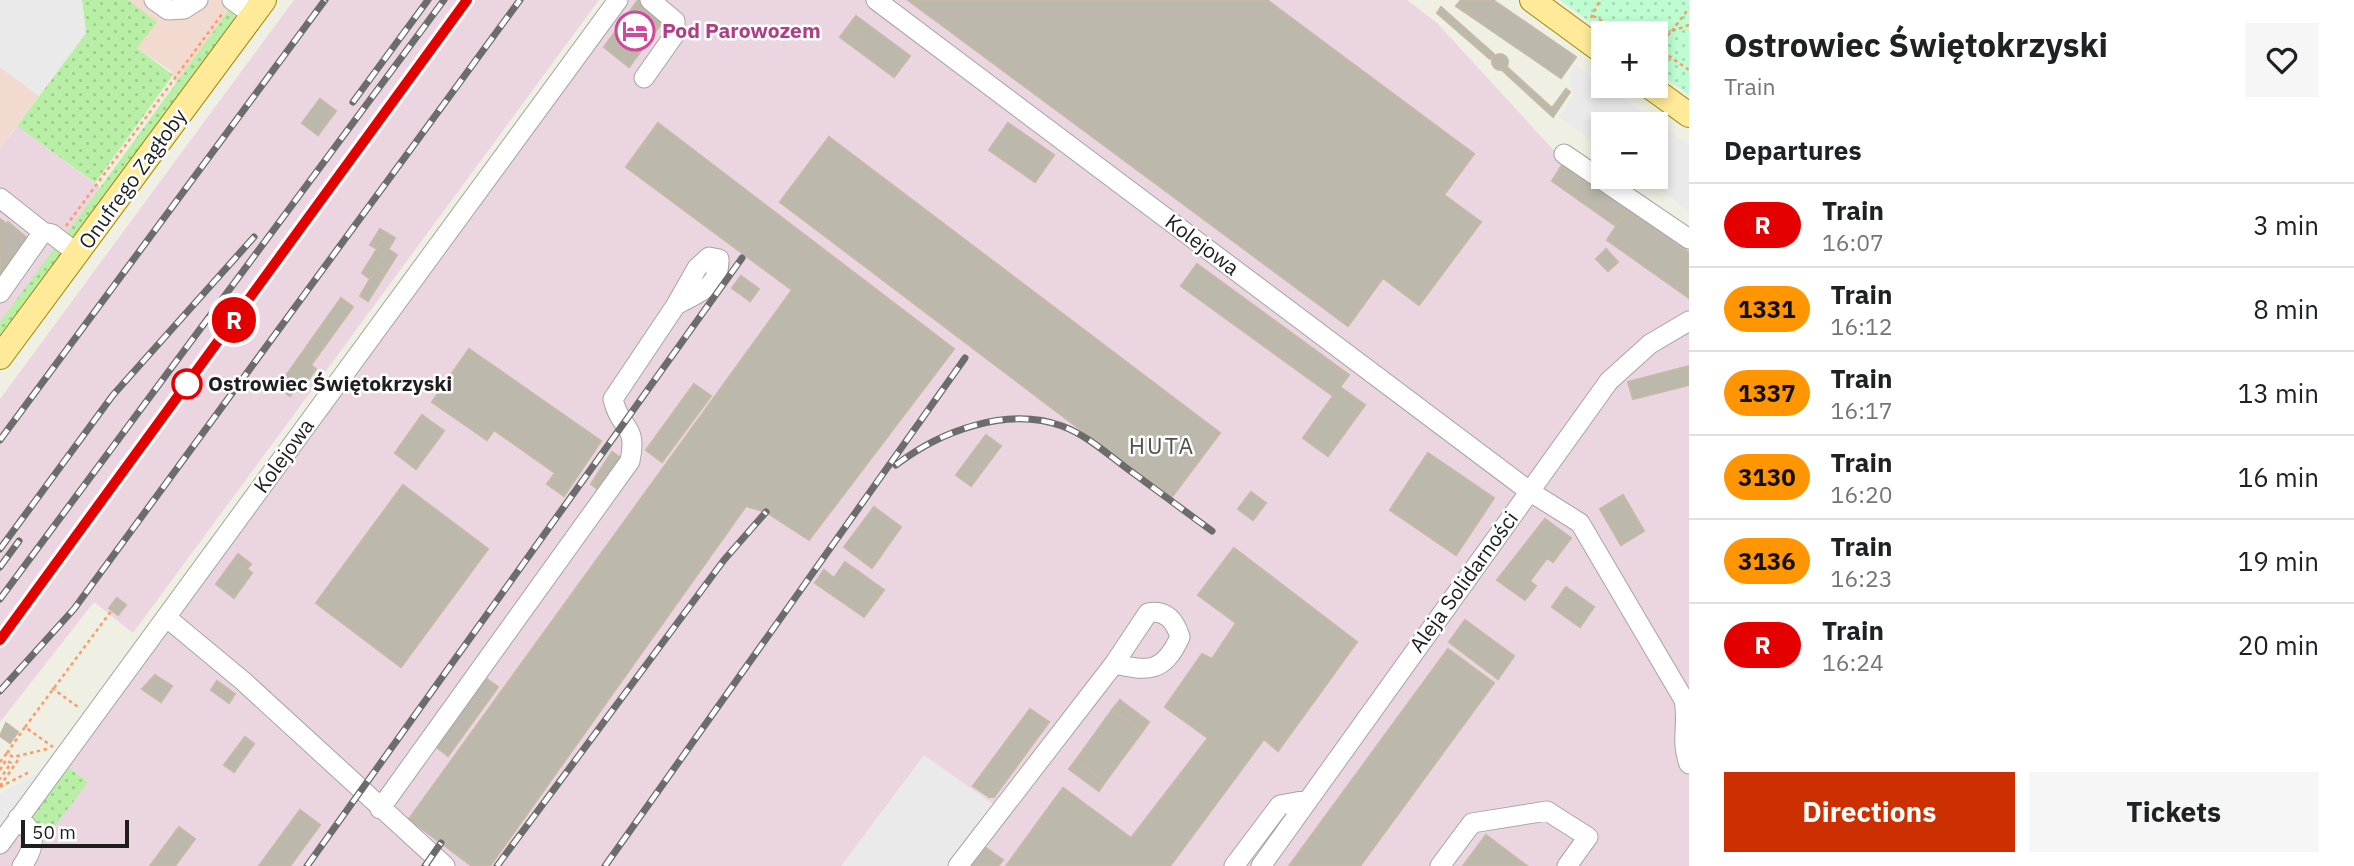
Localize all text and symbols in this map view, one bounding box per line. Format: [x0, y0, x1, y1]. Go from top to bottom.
hotel icon: Pod Parowozem [614, 10, 656, 52]
place label: Pod Parowozem [662, 16, 821, 44]
map controls [1591, 21, 1668, 189]
button: + [1591, 21, 1668, 98]
text: Ostrowiec Świętokrzyski [1724, 23, 2108, 66]
button: heart [2245, 23, 2319, 97]
text: Train [1724, 71, 1776, 101]
street label: Onufrego Zagłoby [72, 102, 193, 254]
button: − [1591, 112, 1668, 189]
text: Departures [1724, 133, 1862, 167]
text: Train [1822, 193, 1884, 227]
street label: Kolejowa [1160, 207, 1245, 281]
text: 3 min [2253, 208, 2319, 242]
text: R [1754, 209, 1771, 241]
text: 16:07 [1822, 227, 1884, 257]
text: Train [1831, 277, 1893, 311]
text: 8 min [2253, 292, 2319, 326]
text: 1331 [1738, 293, 1796, 325]
line badge: R [211, 297, 257, 343]
text: R [226, 304, 242, 336]
text: 16:12 [1831, 311, 1893, 341]
text: Train [1831, 361, 1893, 395]
marker: Ostrowiec Świętokrzyski [172, 369, 202, 399]
place label: Ostrowiec Świętokrzyski [208, 369, 452, 397]
text: 13 min [2238, 376, 2319, 410]
text: 1337 [1738, 377, 1796, 409]
text: 16:17 [1831, 395, 1893, 425]
street label: Kolejowa [247, 412, 320, 498]
district label: HUTA [1129, 430, 1195, 460]
text: Train [1831, 445, 1893, 479]
text: 16 min [2238, 460, 2319, 494]
text: 3130 [1738, 461, 1796, 493]
text: 16:20 [1831, 479, 1893, 509]
street label: Aleja Solidarności [1403, 505, 1524, 658]
text: Train [1831, 529, 1893, 563]
text: 19 min [2238, 544, 2319, 578]
text: 3136 [1738, 545, 1796, 577]
text: 16:23 [1831, 563, 1893, 593]
text: Train [1822, 613, 1884, 647]
text: 20 min [2238, 628, 2319, 662]
text: R [1754, 629, 1771, 661]
text: 16:24 [1822, 647, 1884, 677]
button: Directions [1724, 772, 2015, 852]
button: Tickets [2029, 772, 2319, 852]
scale bar [21, 817, 130, 849]
text: 50 m [32, 820, 76, 844]

